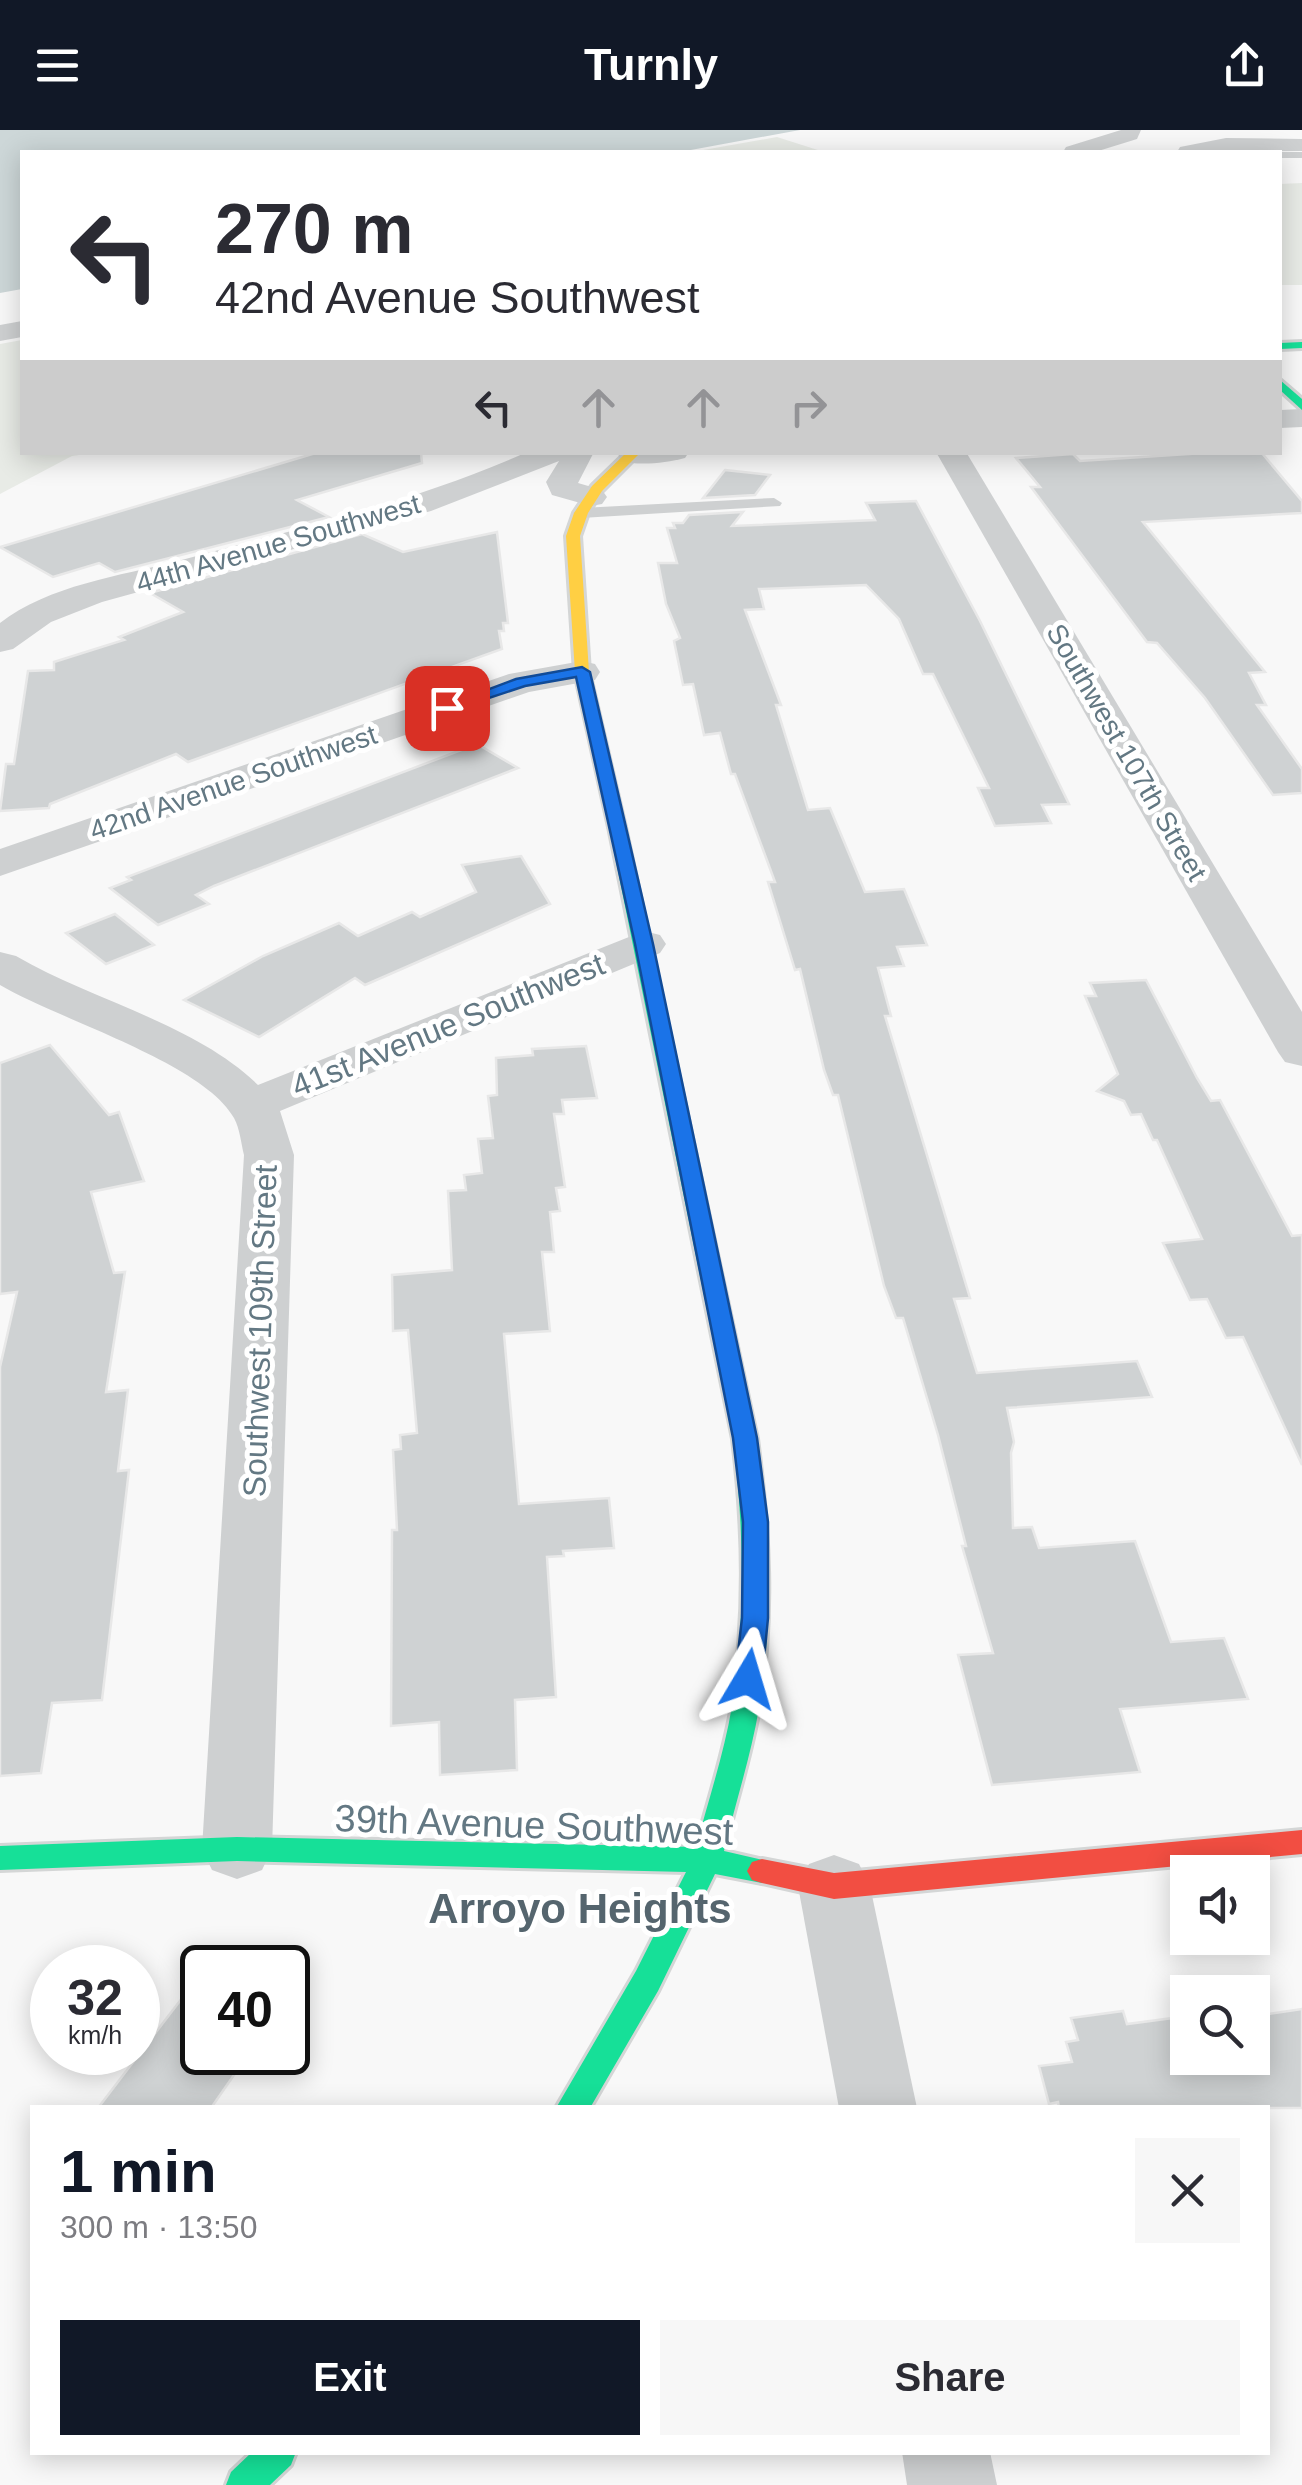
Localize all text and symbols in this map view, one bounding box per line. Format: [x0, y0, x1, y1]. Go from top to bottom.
icon: menu [30, 38, 85, 93]
icon: share [1217, 38, 1272, 93]
text: Turnly [584, 39, 718, 90]
icon: left [50, 190, 180, 320]
text: 270 m [215, 190, 413, 268]
text: 42nd Avenue Southwest [215, 272, 700, 323]
icon: left [466, 380, 521, 435]
icon: ahead [571, 380, 626, 435]
icon: ahead [676, 380, 731, 435]
icon: right [781, 380, 836, 435]
street label: 44th Avenue Southwest [133, 488, 424, 599]
street label: Southwest 107th Street [1040, 618, 1213, 886]
pin [405, 666, 490, 751]
icon: arrive [420, 681, 475, 736]
street label: 42nd Avenue Southwest [86, 719, 381, 846]
street label: 41st Avenue Southwest [286, 946, 610, 1104]
street label: Southwest 109th Street [236, 1164, 284, 1498]
position arrow [696, 1627, 800, 1731]
street label: 39th Avenue Southwest [334, 1797, 734, 1853]
map controls [1170, 1855, 1270, 2075]
button: sound [1170, 1855, 1270, 1955]
district label: Arroyo Heights [428, 1885, 732, 1932]
speed limit sign: 40 [180, 1945, 310, 2075]
text: 32 [67, 1970, 123, 2026]
button: search [1170, 1975, 1270, 2075]
text: km/h [68, 2021, 122, 2049]
text: 1 min [60, 2138, 217, 2205]
button: close [1135, 2138, 1240, 2243]
text: 300 m · 13:50 [60, 2209, 257, 2245]
button: Exit [60, 2320, 640, 2435]
button: Share [660, 2320, 1240, 2435]

